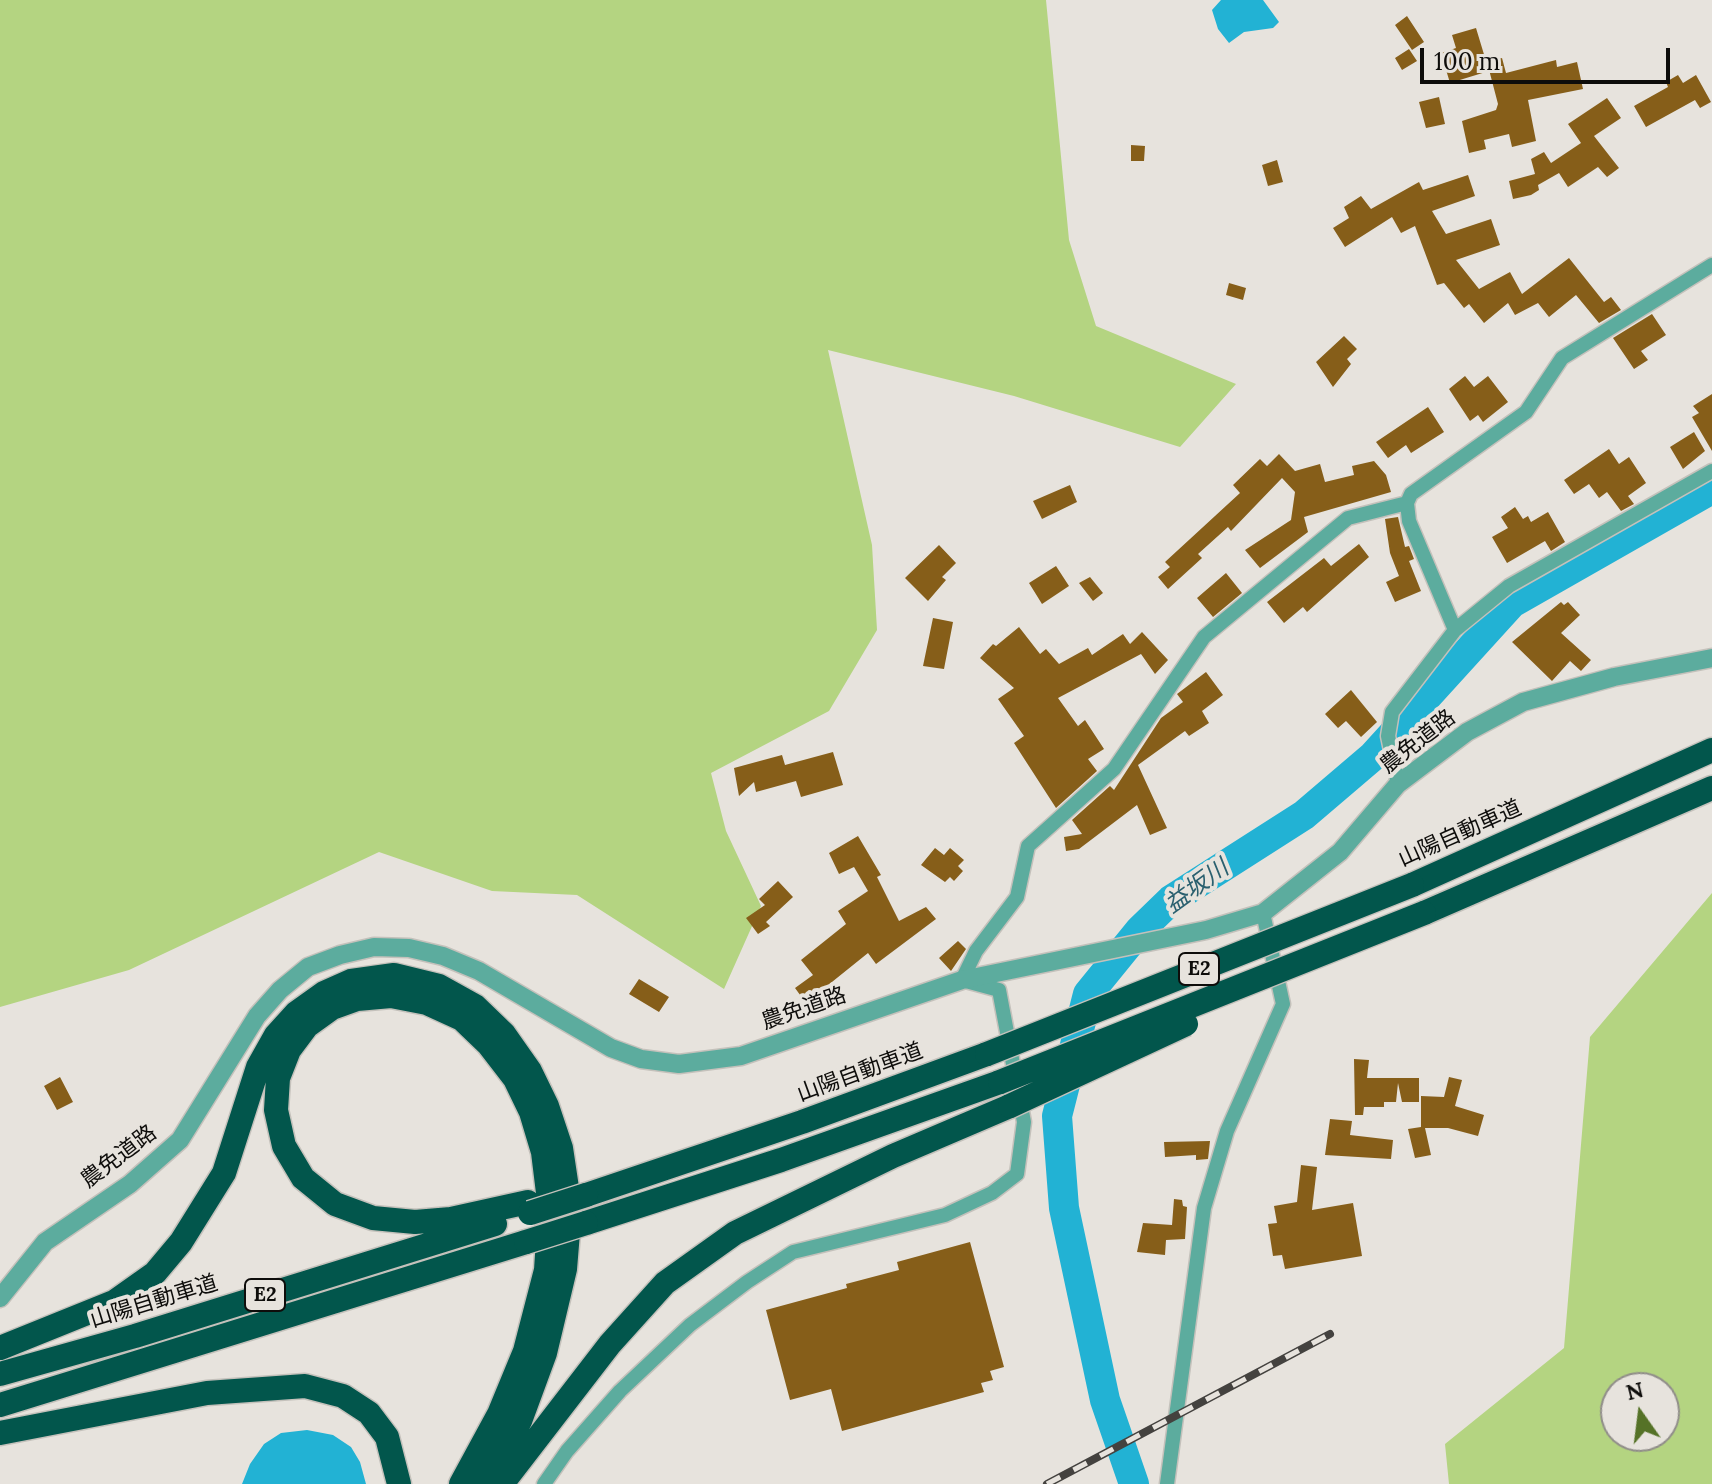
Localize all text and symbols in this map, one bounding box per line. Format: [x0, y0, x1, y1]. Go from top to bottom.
scale bar [1424, 32, 1674, 82]
text: 100 m [1434, 46, 1500, 77]
street label: 農免道路 [1375, 705, 1461, 779]
street label: 山陽自動車道 [1394, 795, 1526, 873]
water label: 益坂川 [1159, 854, 1235, 920]
road number: E2 [1179, 953, 1219, 985]
street label: 農免道路 [758, 982, 850, 1036]
street label: 山陽自動車道 [793, 1038, 927, 1108]
street label: 農免道路 [76, 1120, 162, 1194]
street label: 山陽自動車道 [87, 1270, 221, 1334]
road number: E2 [245, 1279, 285, 1311]
north arrow [1600, 1372, 1680, 1452]
text: N [1623, 1375, 1646, 1406]

